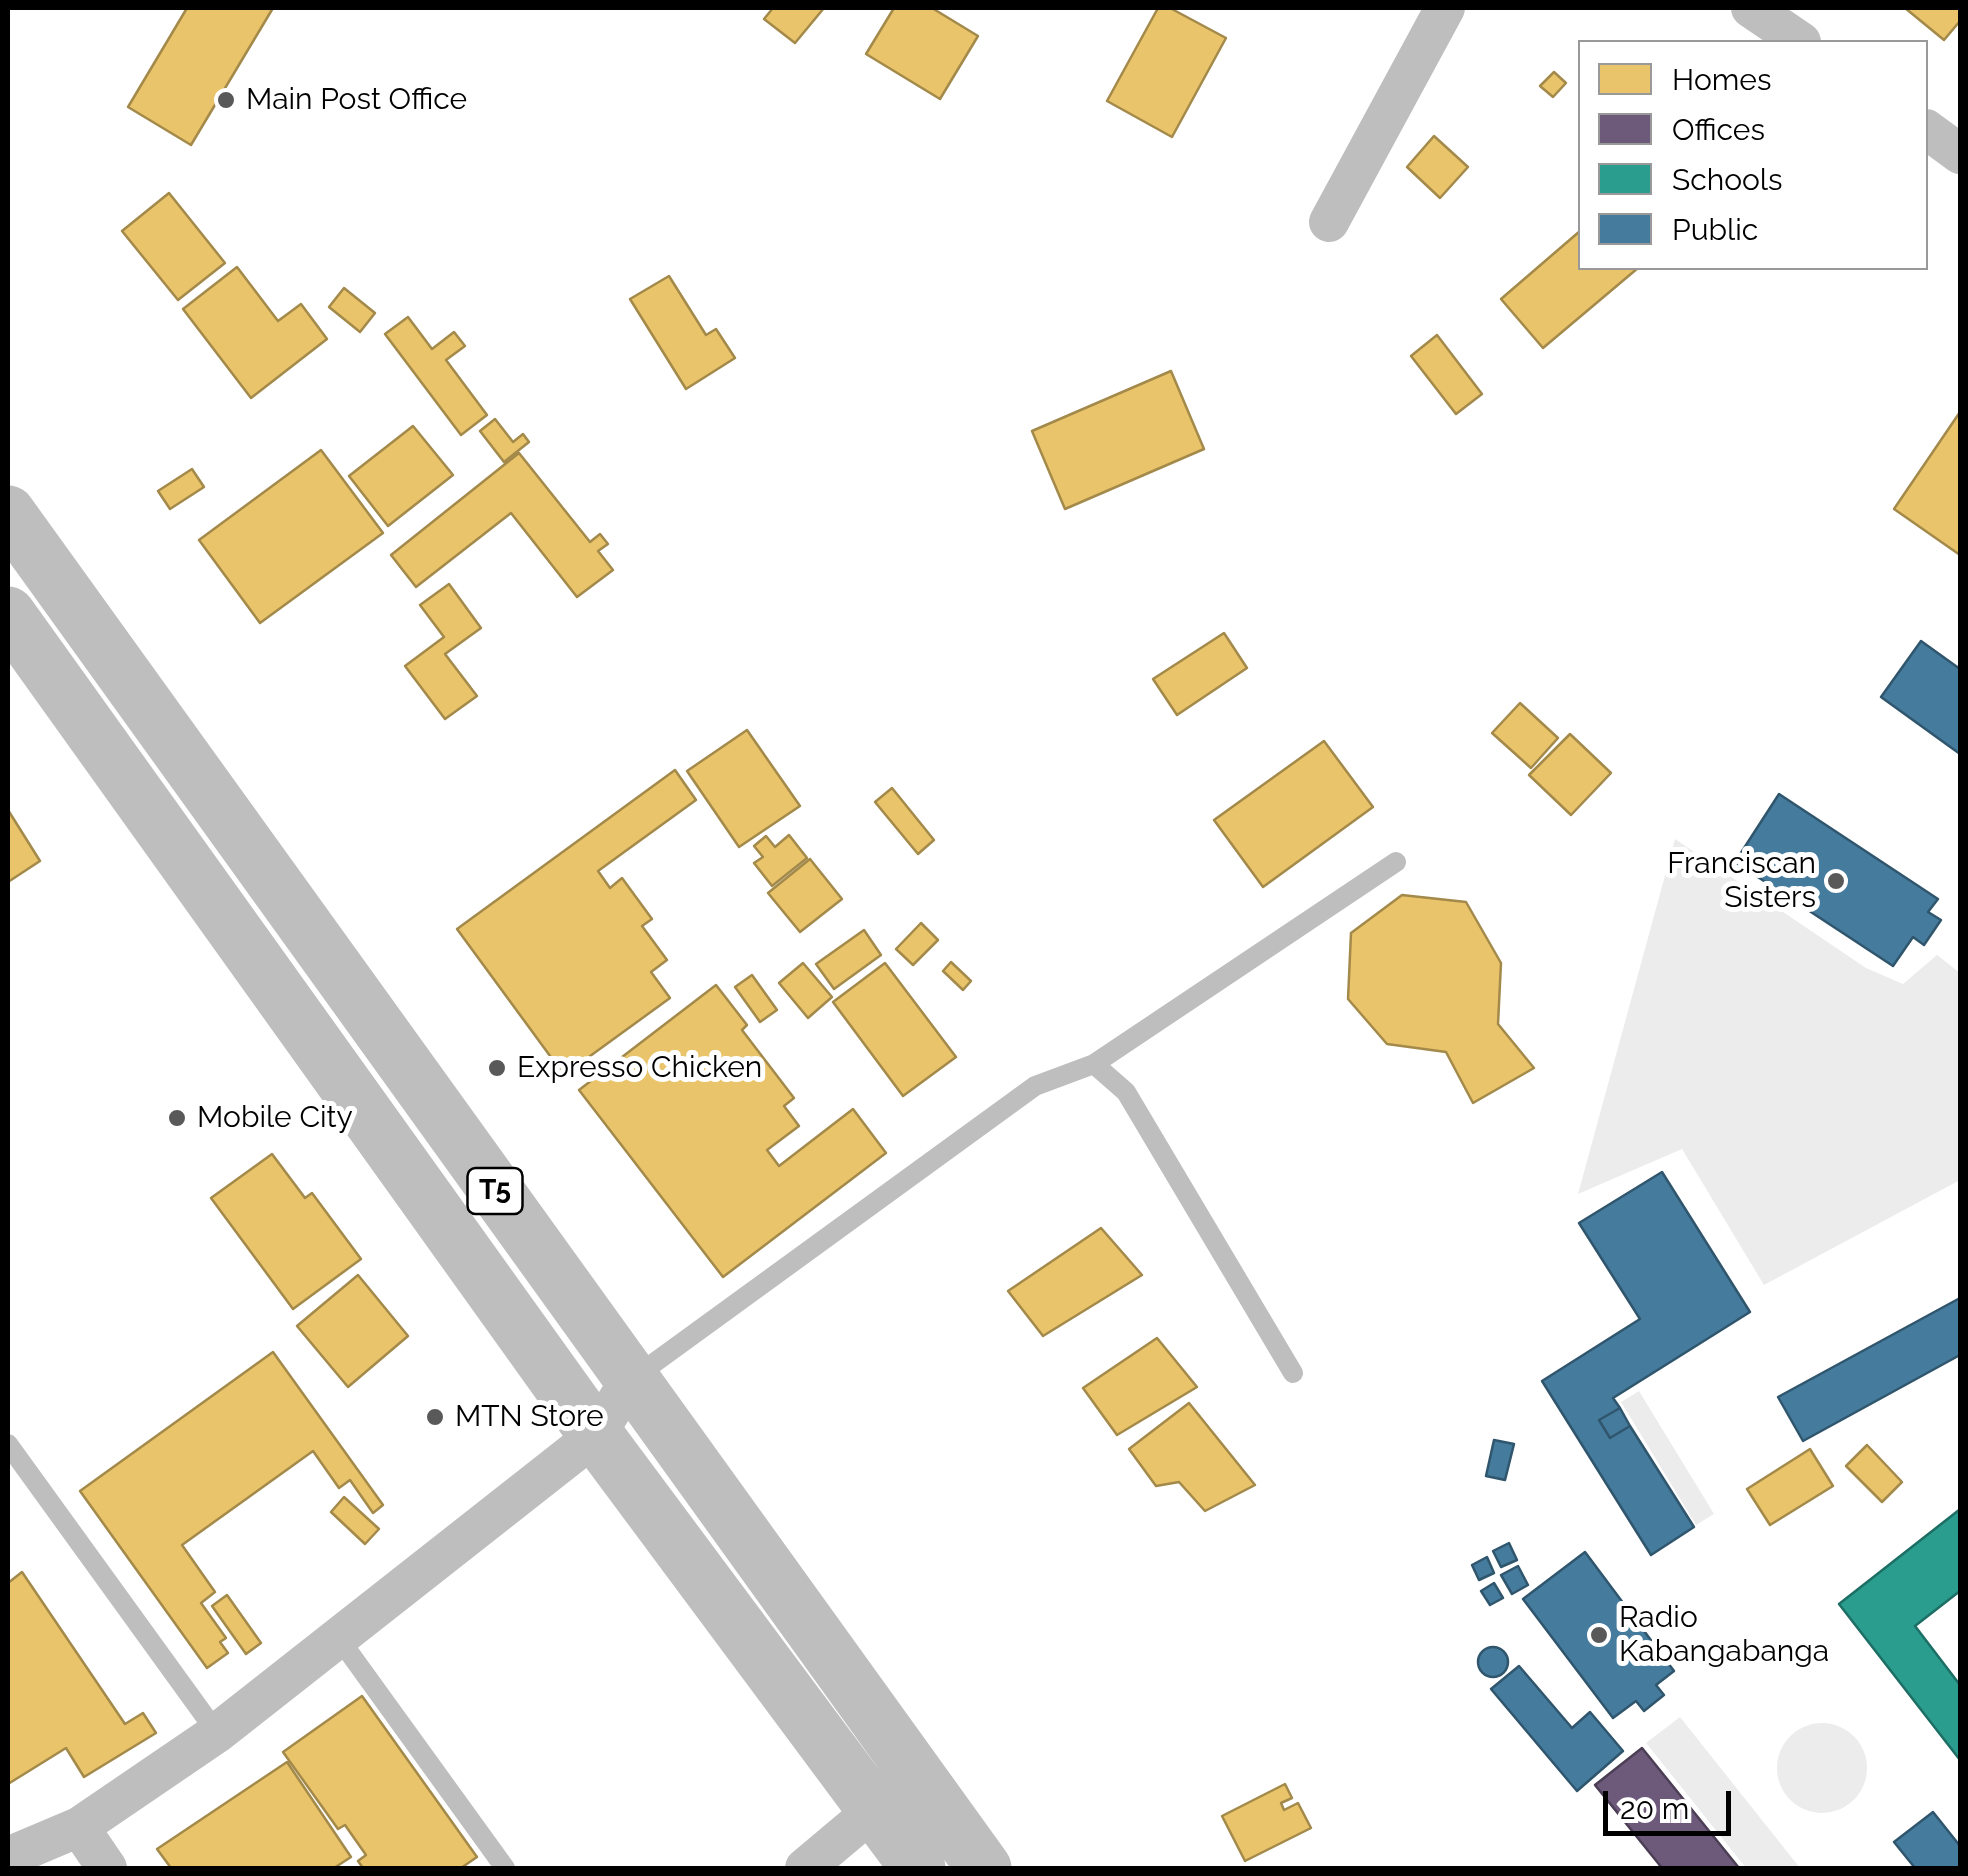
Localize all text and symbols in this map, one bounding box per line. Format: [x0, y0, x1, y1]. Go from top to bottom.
legend [1578, 40, 1928, 270]
text: Homes [1672, 62, 1771, 97]
place label: Main Post Office [246, 82, 467, 118]
marker: Main Post Office [215, 89, 237, 111]
text: Offices [1672, 112, 1765, 147]
text: Schools [1672, 162, 1783, 197]
text: Public [1672, 212, 1758, 247]
place label: Franciscan Sisters [1667, 846, 1816, 916]
marker: Franciscan Sisters [1825, 870, 1847, 892]
place label: Expresso Chicken [517, 1050, 762, 1086]
marker: Expresso Chicken [486, 1057, 508, 1079]
place label: Mobile City [197, 1100, 353, 1136]
marker: Mobile City [166, 1107, 188, 1129]
road number: T5 [468, 1168, 522, 1214]
place label: MTN Store [455, 1399, 604, 1435]
marker: MTN Store [424, 1406, 446, 1428]
place label: Radio Kabangabanga [1619, 1600, 1829, 1670]
marker: Radio Kabangabanga [1588, 1624, 1610, 1646]
scale bar [1608, 1771, 1736, 1833]
text: 20 m [1620, 1791, 1689, 1826]

